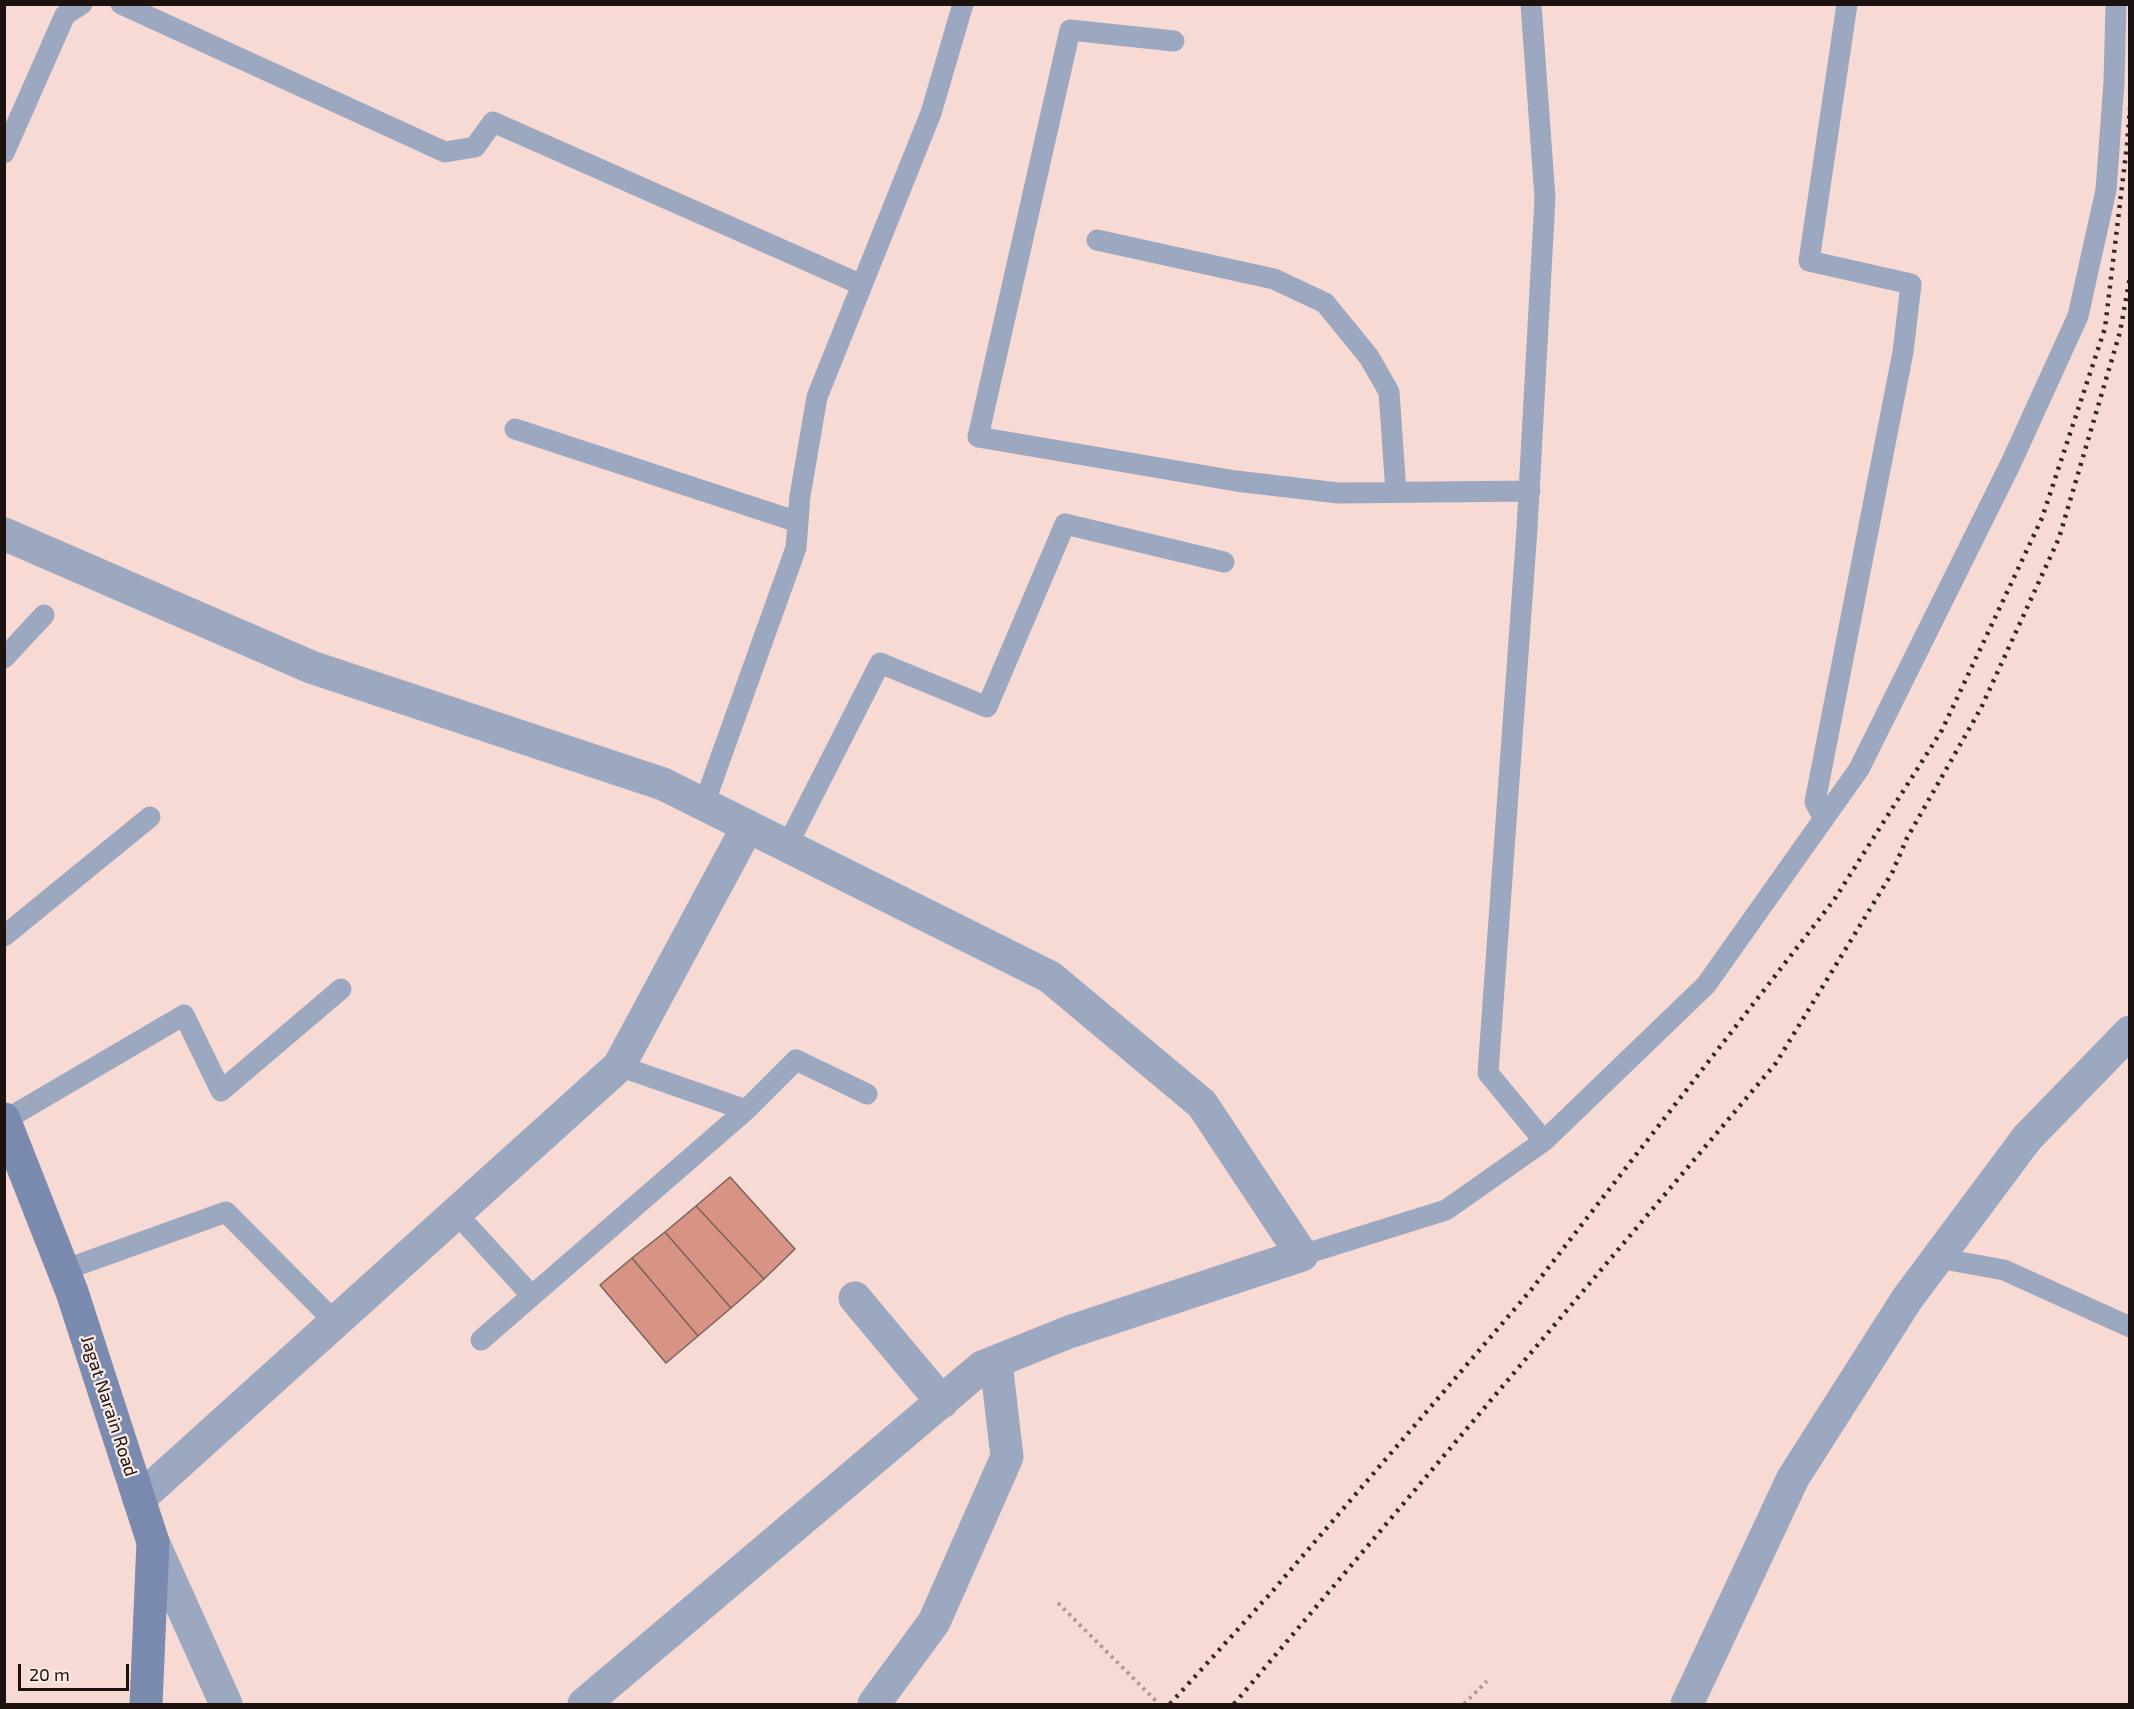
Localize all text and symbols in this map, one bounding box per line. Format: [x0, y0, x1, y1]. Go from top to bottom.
street label: Jagat Narain Road [76, 1333, 142, 1479]
scale bar [21, 1652, 132, 1690]
text: 20 m [29, 1663, 70, 1685]

